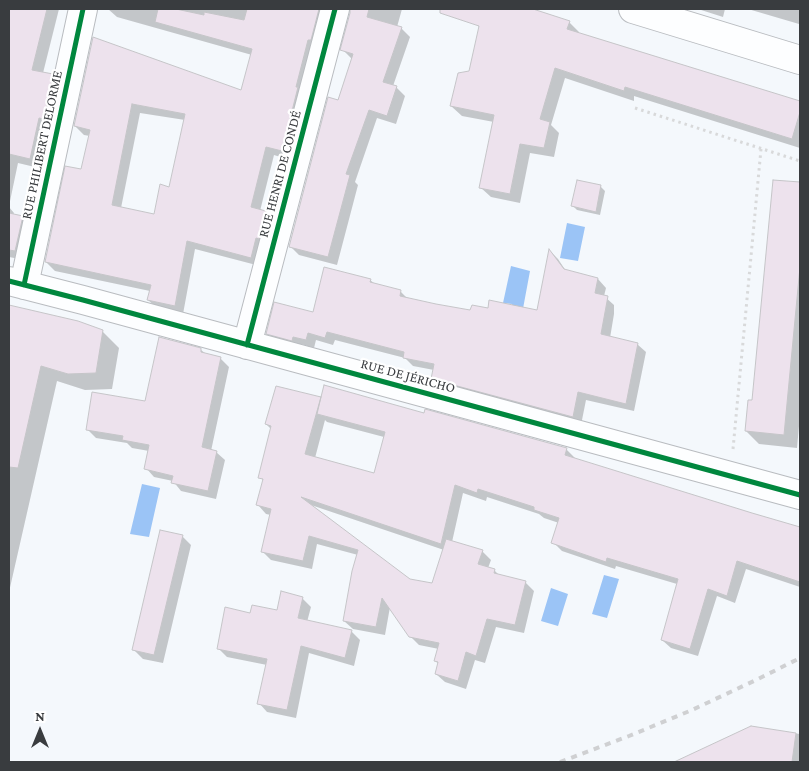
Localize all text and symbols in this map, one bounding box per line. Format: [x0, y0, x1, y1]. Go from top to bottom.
street label: RUE PHILIBERT DELORME [18, 69, 66, 221]
street label: RUE HENRI DE CONDÉ [255, 109, 305, 239]
street label: RUE DE JÉRICHO [359, 355, 457, 397]
north arrow [15, 706, 65, 756]
text: N [35, 708, 45, 724]

